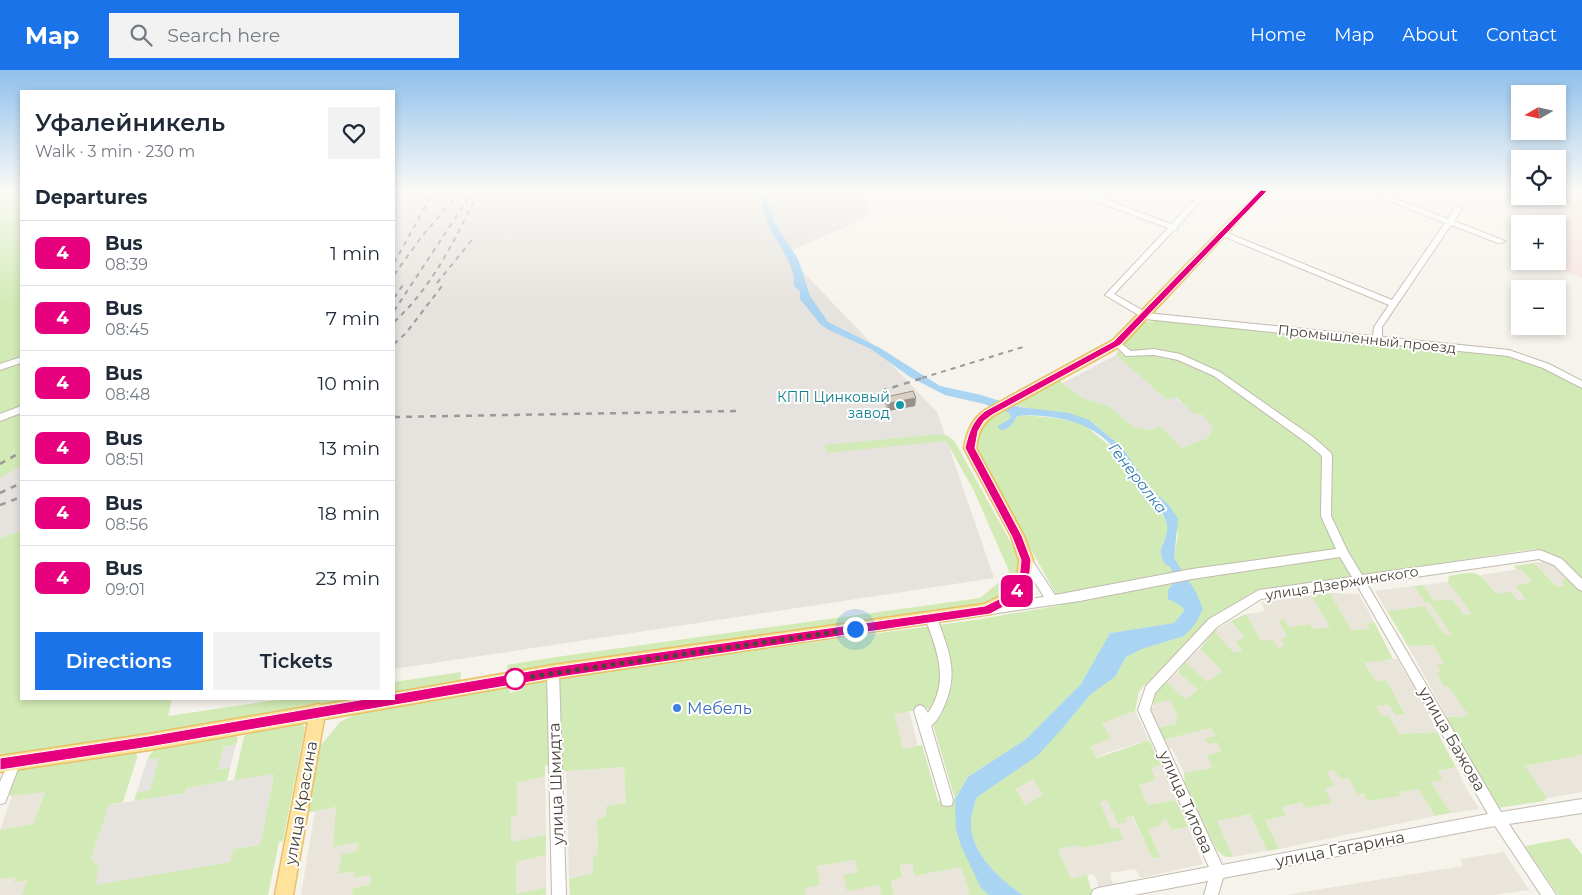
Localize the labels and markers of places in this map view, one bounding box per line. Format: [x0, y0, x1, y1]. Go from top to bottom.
place label: КПП Цинковый завод [777, 388, 890, 422]
marker: КПП Цинковый завод [894, 399, 906, 411]
unlabelled marker [504, 668, 526, 690]
place label: Мебель [687, 699, 752, 718]
marker: Мебель [671, 702, 683, 714]

